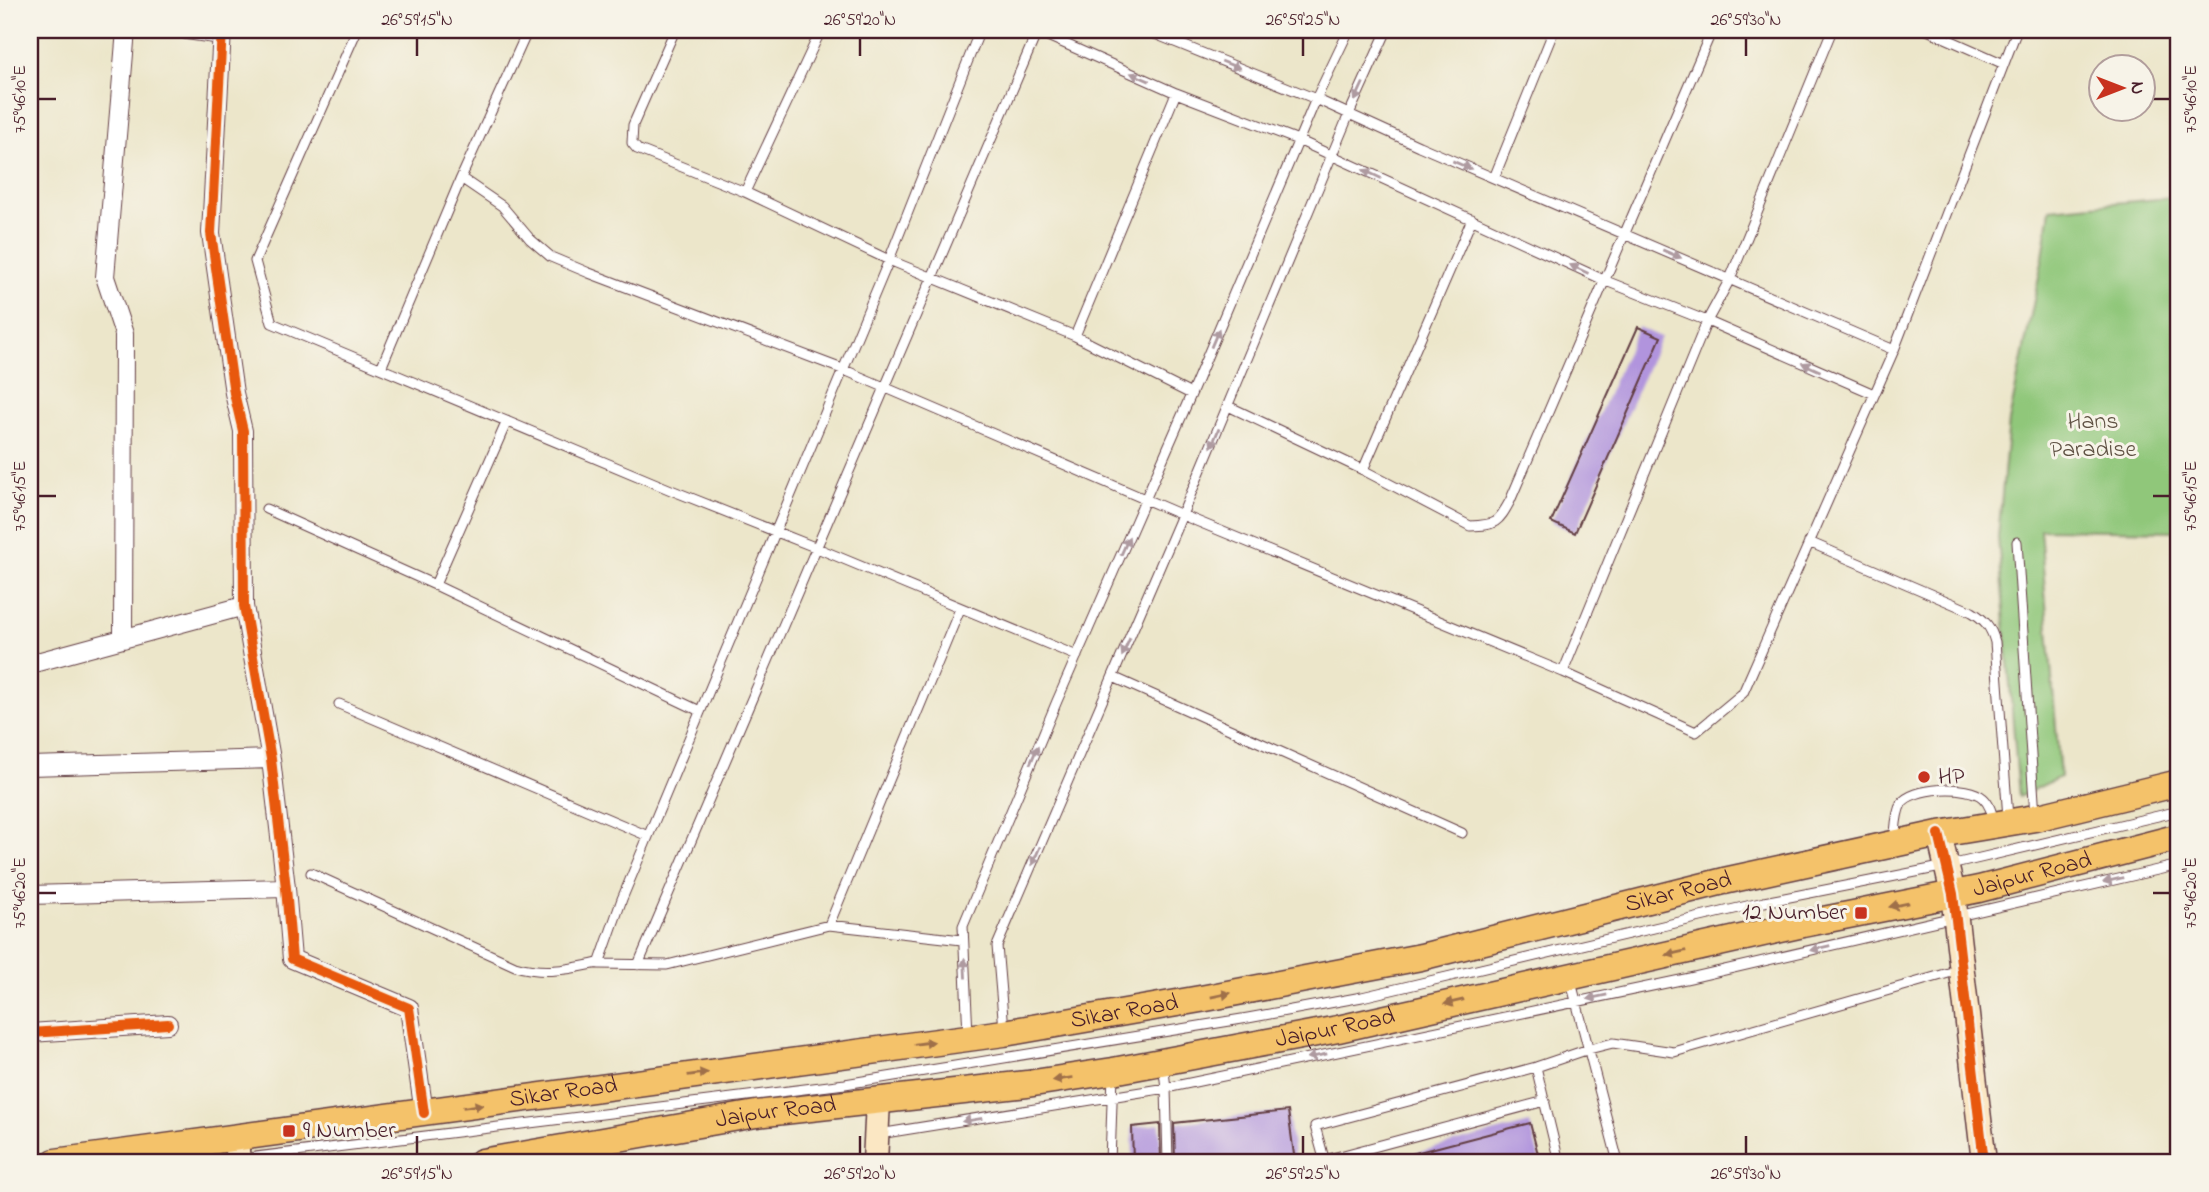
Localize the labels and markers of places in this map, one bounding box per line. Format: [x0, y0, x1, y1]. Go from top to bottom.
place label: HP [1938, 760, 1965, 795]
marker: HP [1916, 769, 1932, 785]
place label: 12 Number [1742, 896, 1848, 931]
marker: 12 Number [1853, 905, 1869, 921]
place label: 9 Number [303, 1114, 396, 1149]
marker: 9 Number [281, 1123, 297, 1139]

